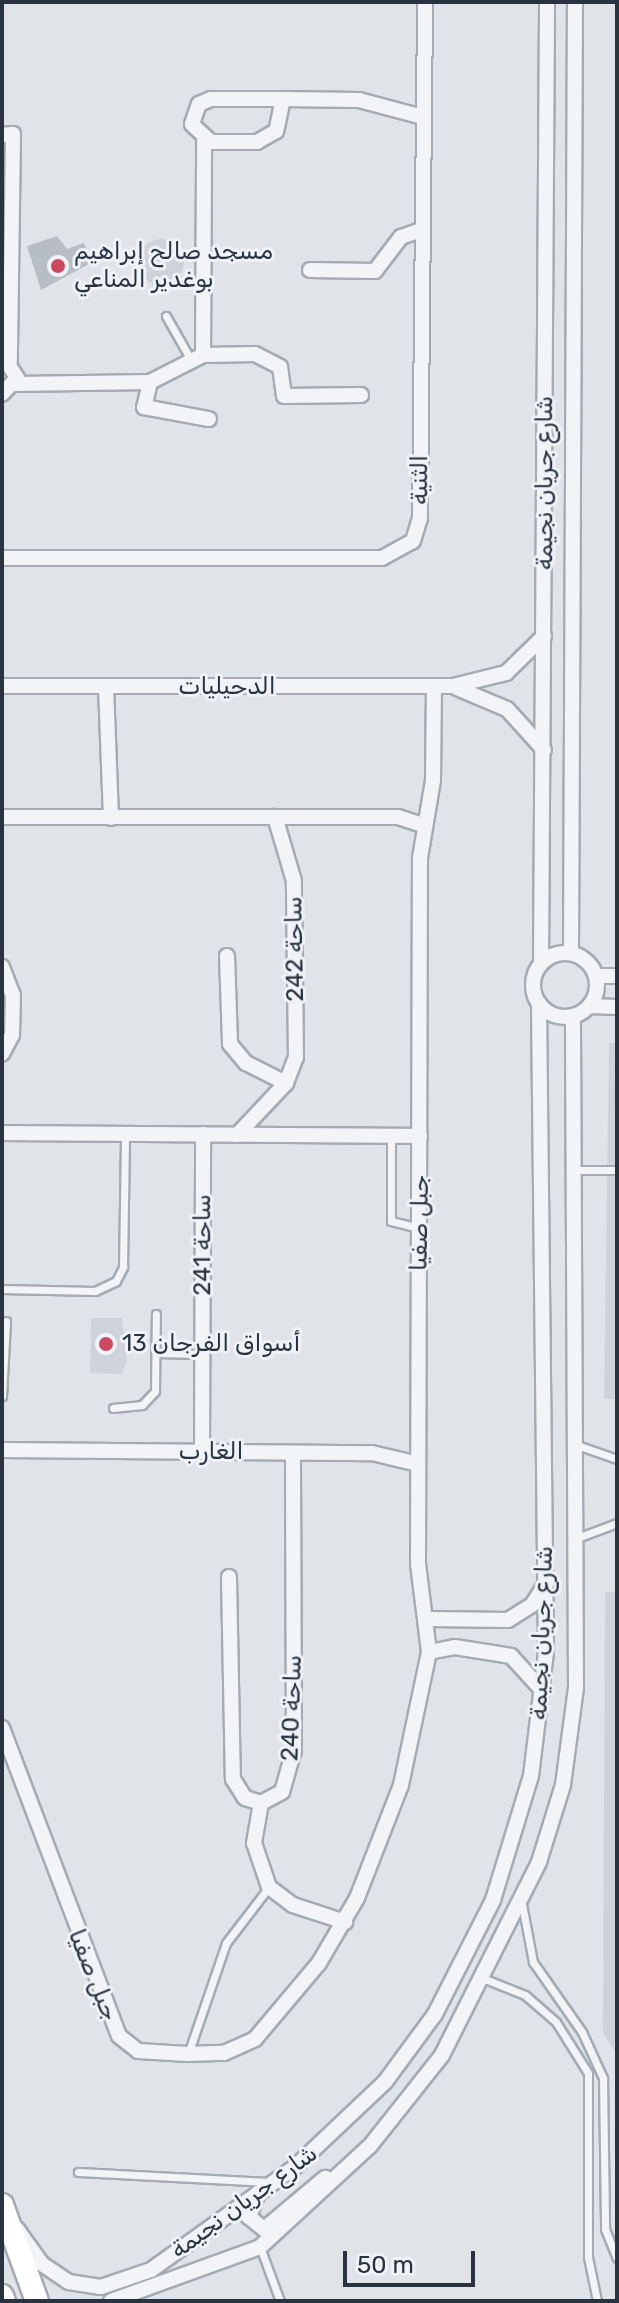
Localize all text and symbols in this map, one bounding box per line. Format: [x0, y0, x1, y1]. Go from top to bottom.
place label: مسجد صالح إبراهيم بوغدير المناعي [74, 238, 273, 294]
marker: مسجد صالح إبراهيم بوغدير المناعي [49, 257, 67, 275]
street label: شارع جريان نجيمة [531, 396, 559, 570]
street label: الثنية [406, 455, 434, 505]
street label: الدحيليات [178, 673, 276, 701]
street label: ساحة 242 [280, 896, 310, 1002]
street label: جبل صفيا [405, 1175, 435, 1271]
street label: ساحة 241 [189, 1195, 217, 1295]
place label: أسواق الفرجان 13 [122, 1330, 300, 1358]
marker: أسواق الفرجان 13 [97, 1335, 115, 1353]
street label: الغارب [178, 1438, 244, 1466]
street label: شارع جريان نجيمة [525, 1545, 559, 1721]
street label: ساحة 240 [276, 1654, 308, 1762]
street label: جبل صفيا [62, 1925, 124, 2025]
street label: شارع جريان نجيمة [165, 2139, 323, 2265]
scale bar [347, 2235, 479, 2285]
text: 50 m [357, 2251, 414, 2279]

